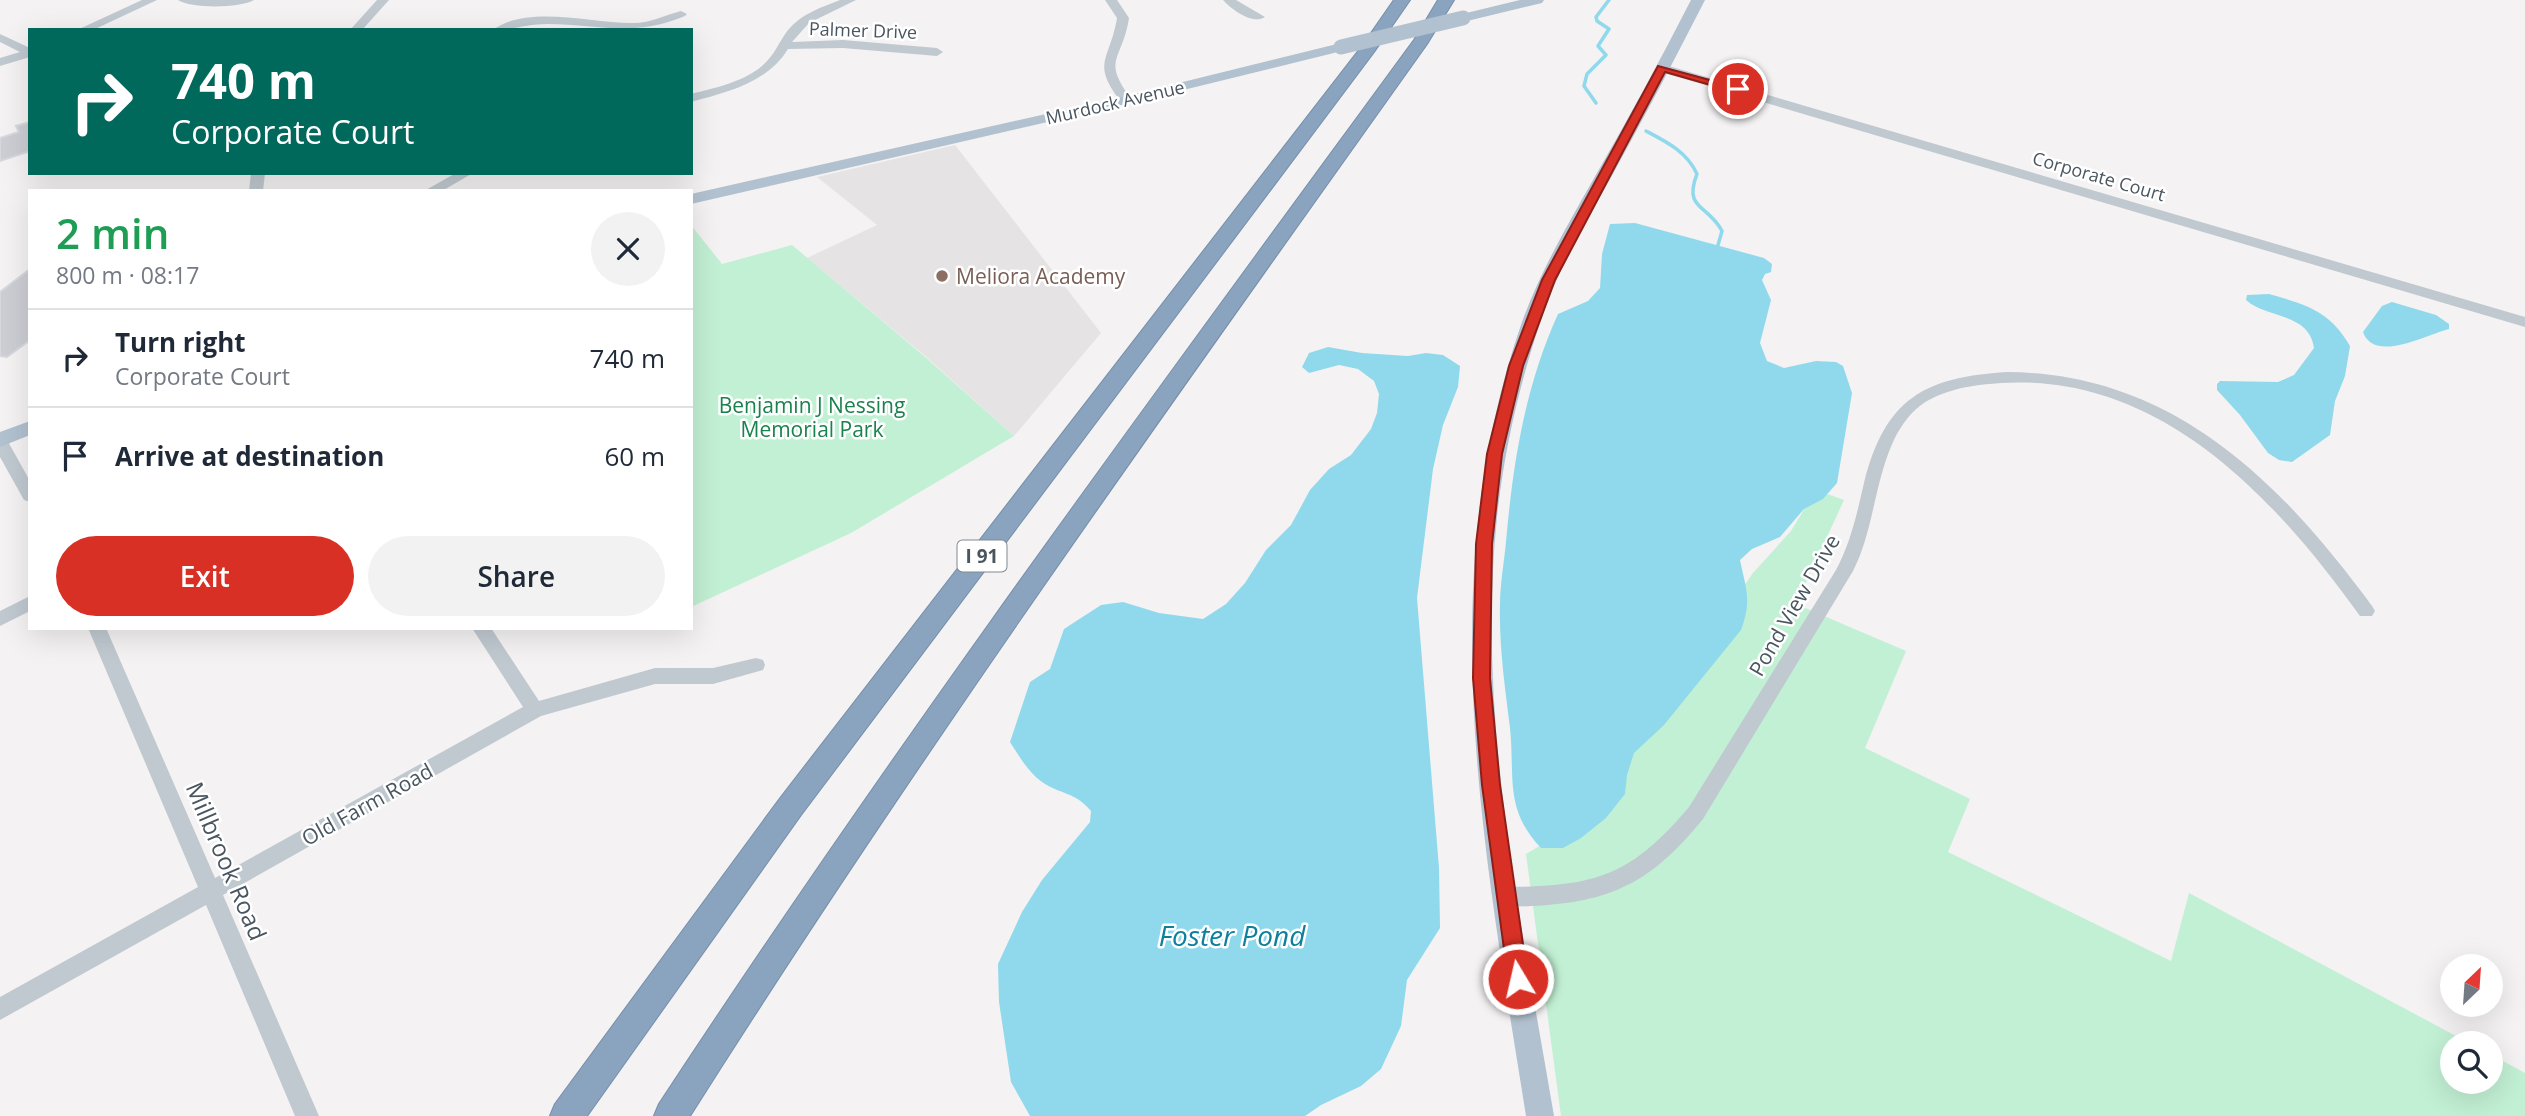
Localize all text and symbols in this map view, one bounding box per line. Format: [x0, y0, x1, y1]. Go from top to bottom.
street label: Palmer Drive [808, 16, 918, 44]
text: 740 m [171, 47, 316, 113]
icon: right [56, 56, 147, 147]
pin [1708, 59, 1768, 119]
icon: arrive [1719, 70, 1757, 108]
street label: Murdock Avenue [1043, 74, 1187, 130]
text: Corporate Court [171, 110, 414, 153]
street label: Corporate Court [2030, 146, 2168, 206]
text: 2 min [56, 204, 169, 261]
button: close [591, 212, 665, 286]
text: 800 m · 08:17 [56, 259, 199, 291]
place label: Meliora Academy [956, 262, 1126, 290]
marker: Meliora Academy [934, 268, 950, 284]
text: Turn right [115, 324, 246, 360]
icon: right [56, 339, 94, 377]
text: 740 m [590, 340, 665, 376]
text: Corporate Court [115, 360, 290, 392]
park label: Benjamin J Nessing Memorial Park [719, 391, 905, 443]
icon: arrive [56, 437, 94, 475]
text: Arrive at destination [115, 438, 384, 474]
text: 60 m [604, 438, 665, 474]
street label: Pond View Drive [1742, 529, 1846, 681]
button: Exit [56, 536, 354, 616]
button: Share [368, 536, 665, 616]
road number: I 91 [958, 540, 1006, 572]
street label: Old Farm Road [296, 756, 438, 852]
street label: Millbrook Road [179, 777, 275, 945]
water label: Foster Pond [1159, 916, 1306, 954]
position arrow [1481, 942, 1555, 1016]
north arrow [2440, 954, 2502, 1017]
map controls [2440, 954, 2503, 1094]
button: search [2440, 1031, 2503, 1094]

